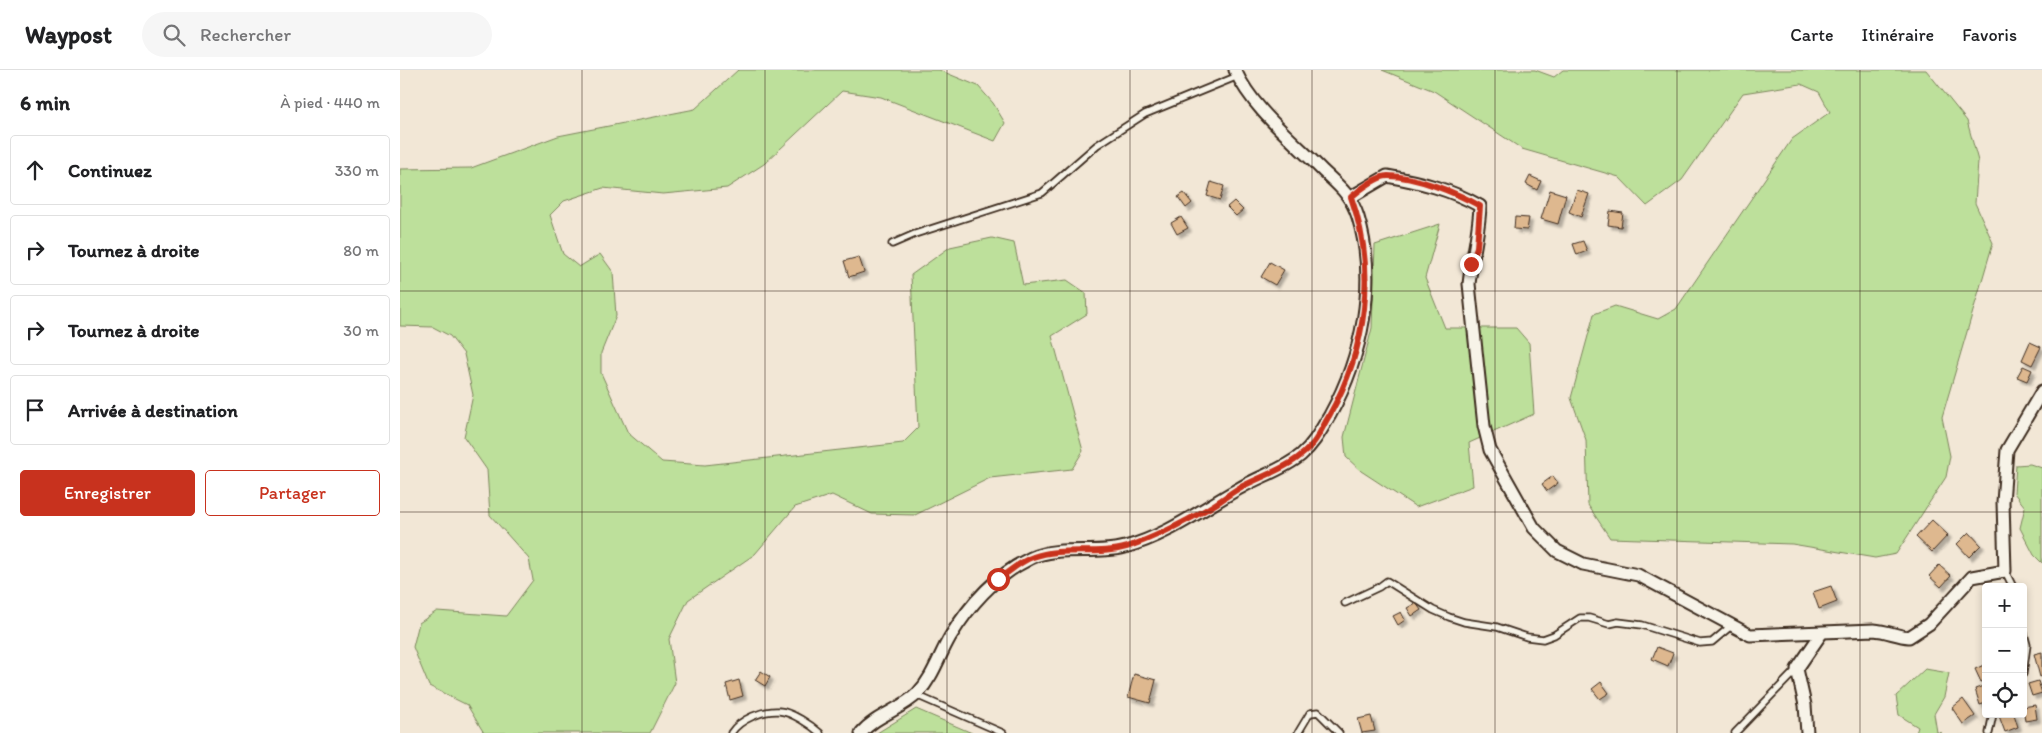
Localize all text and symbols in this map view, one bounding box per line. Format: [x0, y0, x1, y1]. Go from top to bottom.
search box [142, 12, 492, 57]
text: Waypost [25, 20, 112, 49]
icon: search [160, 21, 188, 49]
text: Rechercher [200, 23, 291, 46]
text: Carte [1790, 24, 1834, 46]
text: Itinéraire [1862, 24, 1934, 46]
text: Favoris [1962, 24, 2017, 46]
text: 6 min [20, 90, 70, 115]
text: À pied · 440 m [280, 93, 380, 112]
icon: ahead [21, 156, 49, 184]
text: Continuez [68, 159, 152, 182]
text: 330 m [335, 161, 379, 180]
icon: right [21, 236, 49, 264]
text: Tournez à droite [68, 239, 200, 262]
text: 80 m [343, 241, 379, 260]
route end [1460, 253, 1483, 276]
icon: right [21, 316, 49, 344]
text: Tournez à droite [68, 319, 200, 342]
text: 30 m [343, 321, 379, 340]
icon: arrive [21, 396, 49, 424]
text: Arrivée à destination [68, 399, 238, 422]
button: Enregistrer [20, 470, 195, 516]
button: Partager [205, 470, 380, 516]
route start [987, 568, 1010, 591]
map controls [1982, 583, 2027, 718]
button: + [1982, 583, 2027, 628]
button: − [1982, 628, 2027, 673]
button: locate [1982, 673, 2027, 718]

